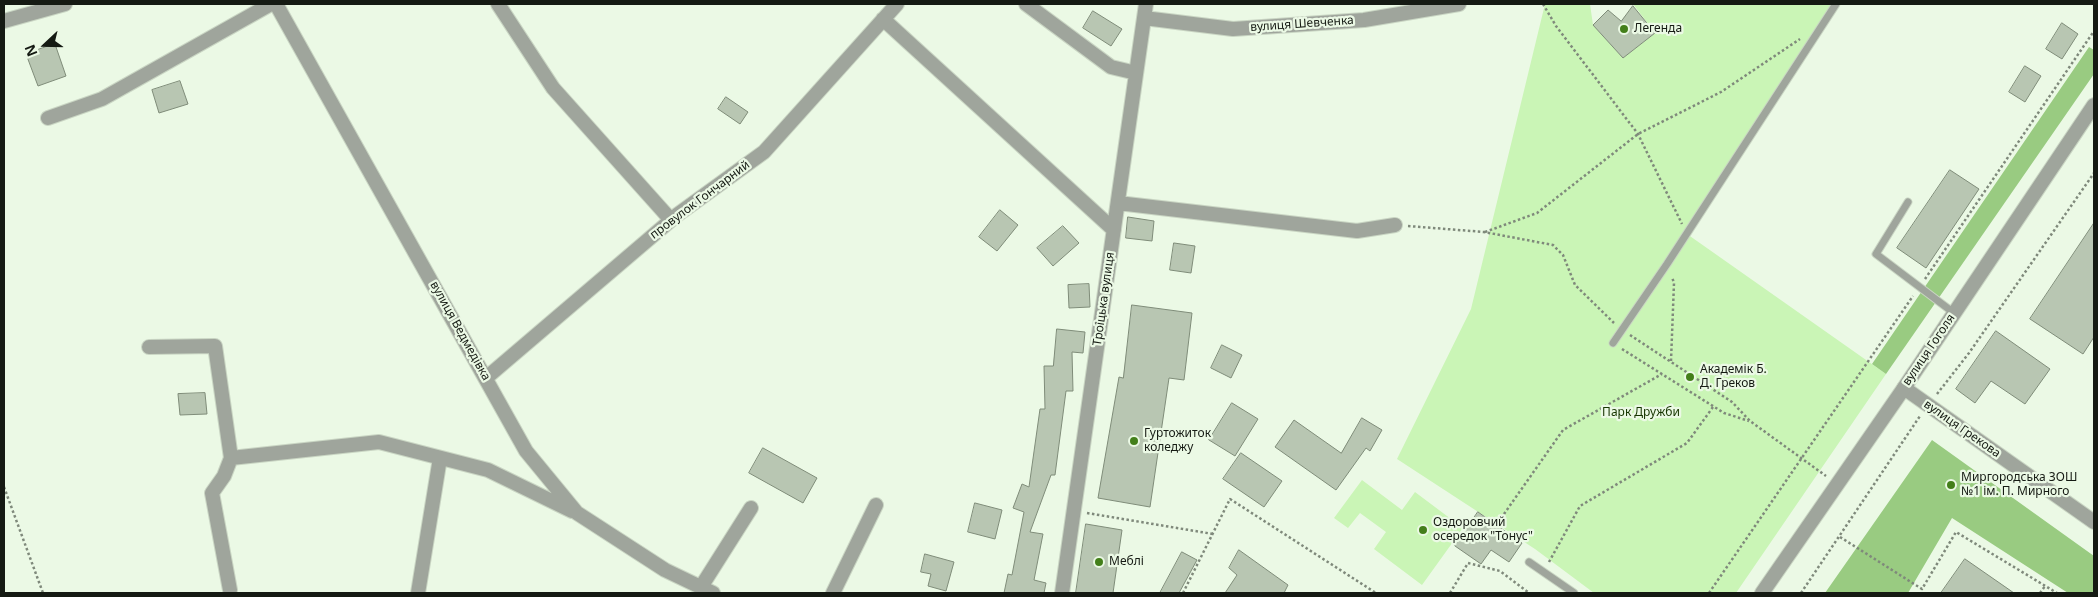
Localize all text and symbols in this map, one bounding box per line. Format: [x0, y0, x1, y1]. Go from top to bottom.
street label: вулиця Шевченка [1250, 13, 1354, 35]
north arrow [20, 20, 70, 70]
place label: Легенда [1634, 22, 1682, 36]
marker: Легенда [1618, 23, 1630, 35]
text: N [20, 42, 41, 59]
street label: провулок Гончарний [647, 158, 753, 242]
street label: Троїцька вулиця [1090, 251, 1118, 347]
street label: вулиця Ведмедівка [427, 279, 493, 383]
street label: вулиця Гоголя [1900, 312, 1958, 388]
place label: Академік Б. Д. Греков [1700, 363, 1767, 391]
marker: Академік Б. Д. Греков [1684, 371, 1696, 383]
street label: вулиця Грекова [1921, 397, 2003, 461]
park label: Парк Дружби [1602, 406, 1680, 420]
place label: Гуртожиток коледжу [1144, 427, 1211, 455]
marker: Гуртожиток коледжу [1128, 435, 1140, 447]
place label: Миргородська ЗОШ №1 ім. П. Мирного [1961, 471, 2077, 499]
marker: Миргородська ЗОШ №1 ім. П. Мирного [1945, 479, 1957, 491]
place label: Оздоровчий осередок "Тонус" [1433, 516, 1533, 544]
marker: Оздоровчий осередок "Тонус" [1417, 524, 1429, 536]
place label: Меблі [1109, 555, 1144, 569]
marker: Меблі [1093, 556, 1105, 568]

